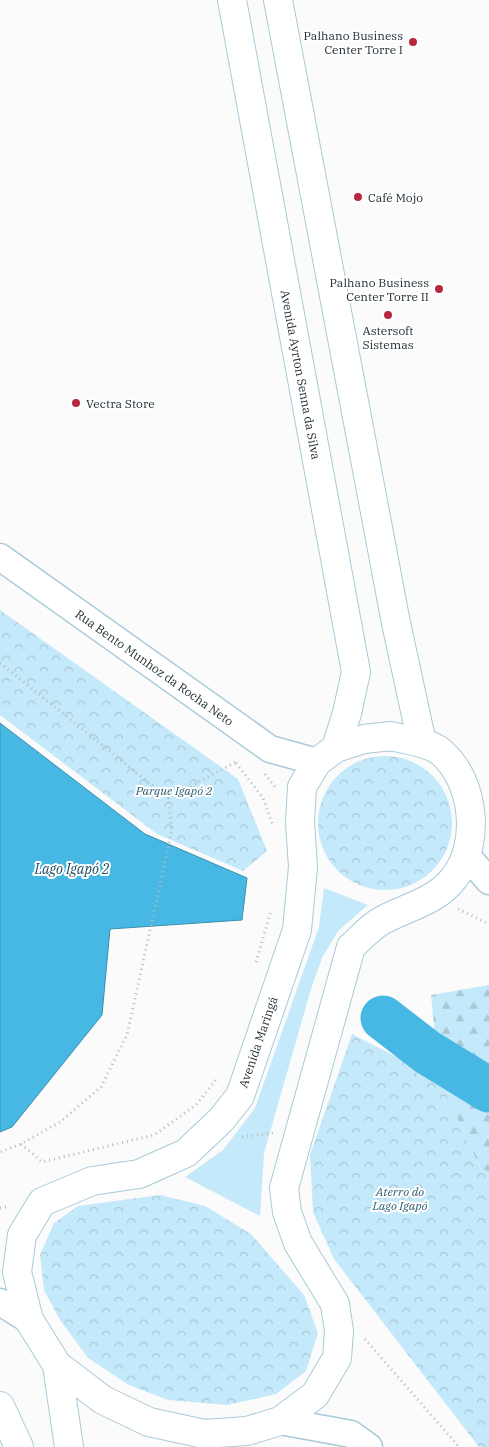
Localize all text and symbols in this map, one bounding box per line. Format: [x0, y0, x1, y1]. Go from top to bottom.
place label: Palhano Business Center Torre I [304, 28, 403, 57]
marker: Palhano Business Center Torre I [407, 36, 419, 48]
place label: Café Mojo [368, 190, 423, 205]
marker: Café Mojo [352, 191, 364, 203]
place label: Palhano Business Center Torre II [330, 275, 429, 304]
marker: Palhano Business Center Torre II [433, 283, 445, 295]
street label: Avenida Ayrton Senna da Silva [278, 289, 324, 461]
marker: Astersoft Sistemas [382, 309, 394, 321]
place label: Astersoft Sistemas [362, 323, 414, 352]
place label: Vectra Store [86, 396, 155, 411]
marker: Vectra Store [70, 397, 82, 409]
street label: Rua Bento Munhoz da Rocha Neto [73, 606, 237, 729]
park label: Parque Igapó 2 [135, 783, 213, 798]
water label: Lago Igapó 2 [34, 860, 110, 878]
street label: Avenida Maringá [235, 994, 281, 1090]
park label: Aterro do Lago Igapó [371, 1184, 428, 1213]

